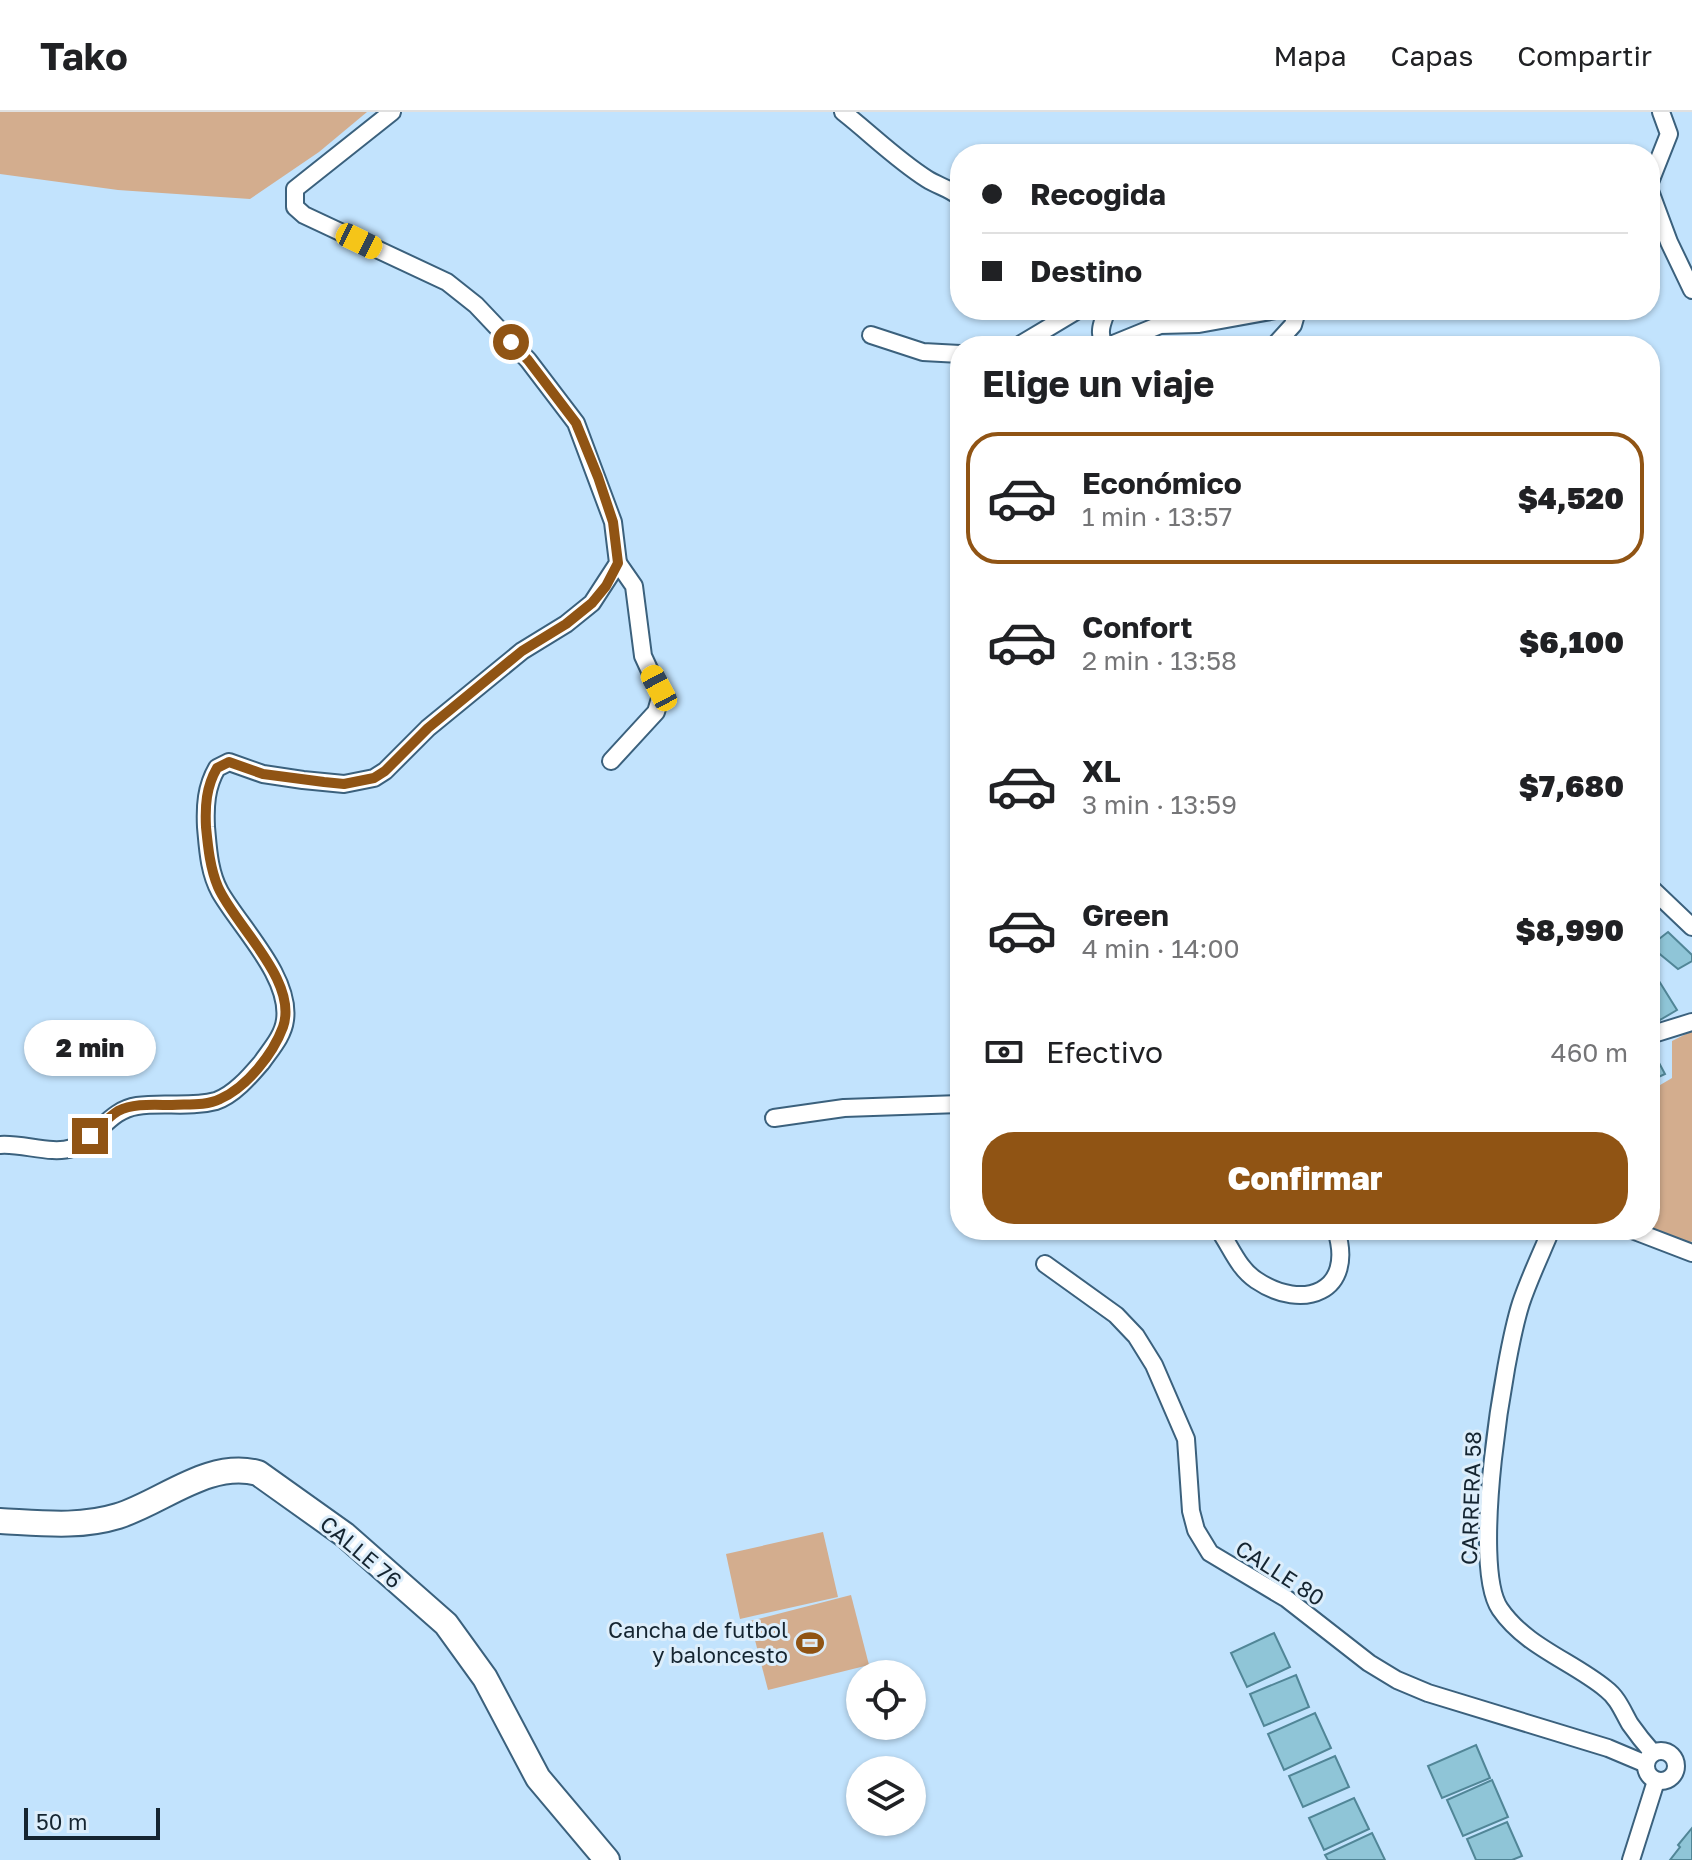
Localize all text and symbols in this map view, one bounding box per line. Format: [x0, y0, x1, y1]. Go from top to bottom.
text: Tako [40, 33, 128, 78]
text: Mapa [1274, 39, 1346, 72]
text: Capas [1390, 39, 1473, 72]
text: Compartir [1517, 39, 1652, 72]
text: Recogida [1030, 176, 1166, 212]
car [332, 220, 386, 262]
text: Destino [1030, 253, 1142, 289]
route start [493, 324, 529, 360]
text: Elige un viaje [982, 362, 1214, 405]
icon: car [986, 462, 1058, 534]
text: Económico [1082, 465, 1242, 501]
text: $4,520 [1518, 480, 1624, 516]
text: 1 min · 13:57 [1082, 501, 1232, 532]
icon: car [986, 606, 1058, 678]
text: Confort [1082, 609, 1193, 645]
text: $6,100 [1519, 624, 1624, 660]
text: 2 min · 13:58 [1082, 645, 1237, 676]
car [637, 661, 681, 715]
icon: car [986, 750, 1058, 822]
text: XL [1082, 753, 1121, 789]
text: $7,680 [1519, 768, 1624, 804]
text: 3 min · 13:59 [1082, 789, 1237, 820]
icon: car [986, 894, 1058, 966]
text: Green [1082, 897, 1169, 933]
text: $8,990 [1516, 912, 1624, 948]
text: 4 min · 14:00 [1082, 933, 1240, 964]
callout: 2 min [24, 1020, 156, 1076]
icon: cash [982, 1030, 1026, 1074]
text: 2 min [56, 1032, 124, 1063]
text: Efectivo [1046, 1034, 1163, 1070]
text: 460 m [1551, 1037, 1628, 1068]
route end [72, 1118, 108, 1154]
button: Confirmar [982, 1132, 1628, 1224]
street label: CARRERA 58 [1455, 1431, 1486, 1565]
street label: CALLE 76 [315, 1510, 408, 1594]
street label: CALLE 80 [1231, 1534, 1330, 1611]
place label: Cancha de futbol y baloncesto [608, 1616, 788, 1668]
sports icon: Cancha de futbol y baloncesto [795, 1628, 825, 1658]
map controls [846, 1660, 926, 1836]
button: locate [846, 1660, 926, 1740]
button: layers [846, 1756, 926, 1836]
scale bar [24, 1804, 160, 1840]
text: 50 m [36, 1808, 87, 1835]

